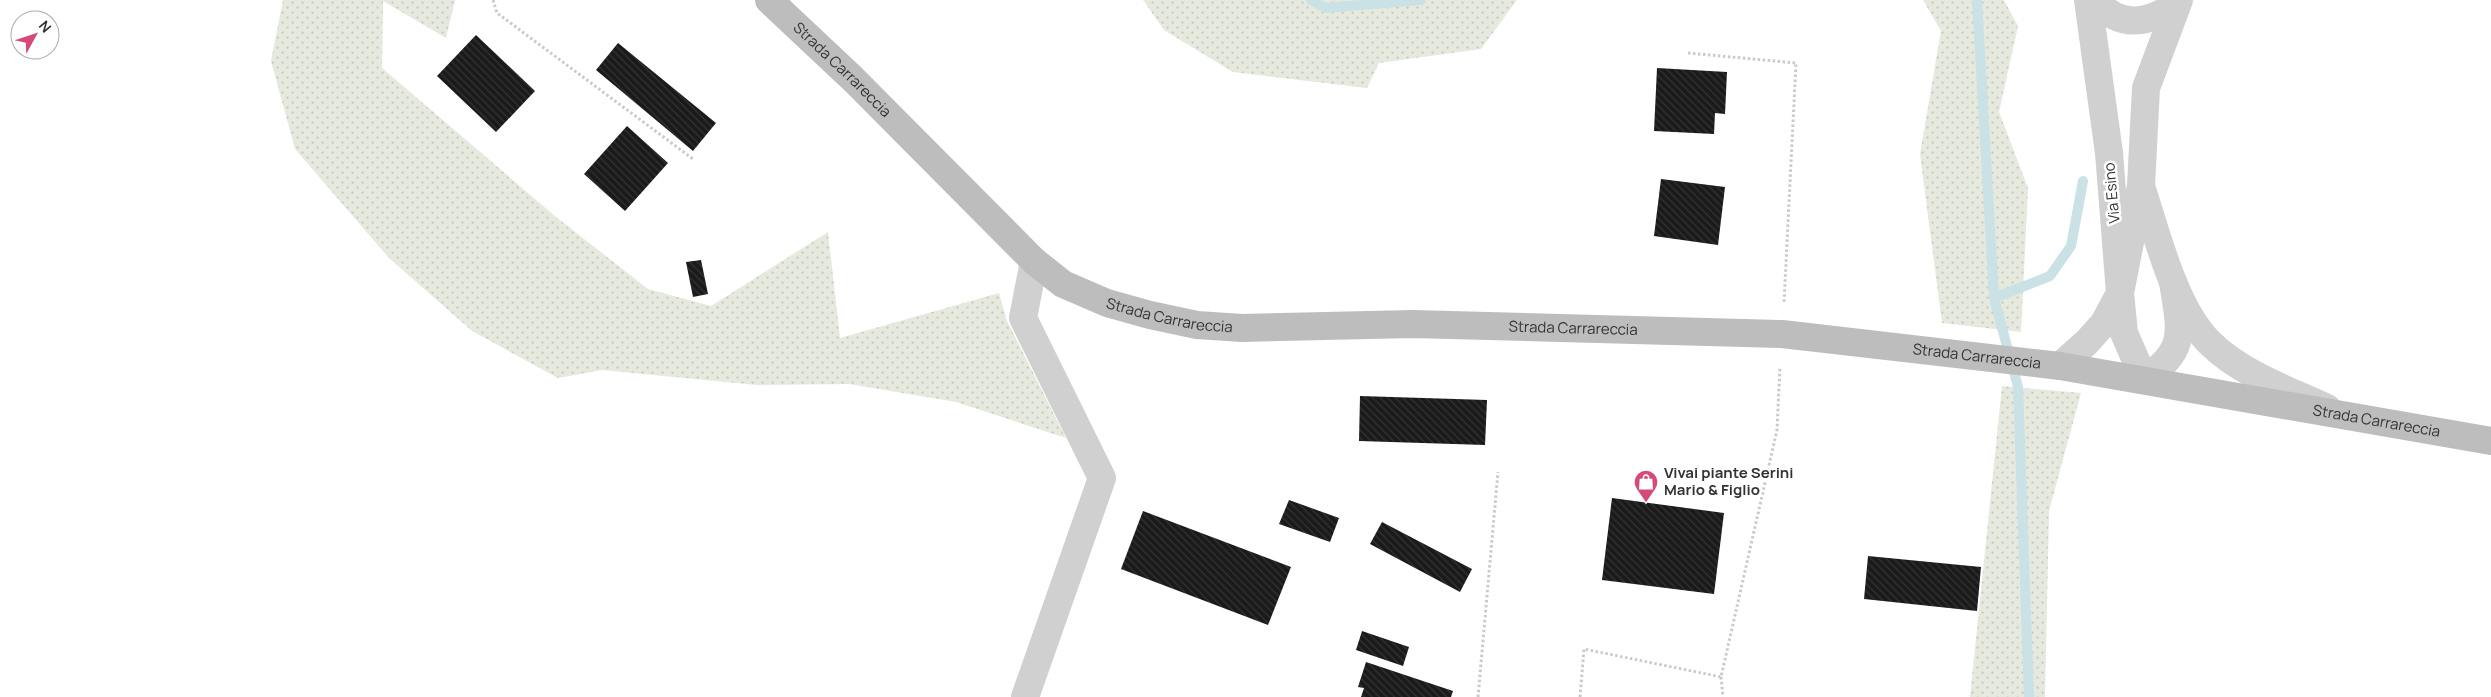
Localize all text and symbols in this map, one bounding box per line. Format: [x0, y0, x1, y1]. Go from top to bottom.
north arrow [10, 10, 60, 60]
text: N [35, 16, 56, 36]
street label: Strada Carrareccia [789, 17, 896, 122]
street label: Via Esino [2098, 161, 2125, 224]
street label: Strada Carrareccia [1104, 292, 1234, 337]
street label: Strada Carrareccia [1508, 316, 1638, 340]
street label: Strada Carrareccia [1912, 338, 2042, 374]
street label: Strada Carrareccia [2311, 399, 2442, 442]
place label: Vivai piante Serini Mario & Figlio [1664, 462, 1793, 500]
shop icon: Vivai piante Serini Mario & Figlio [1633, 469, 1659, 503]

